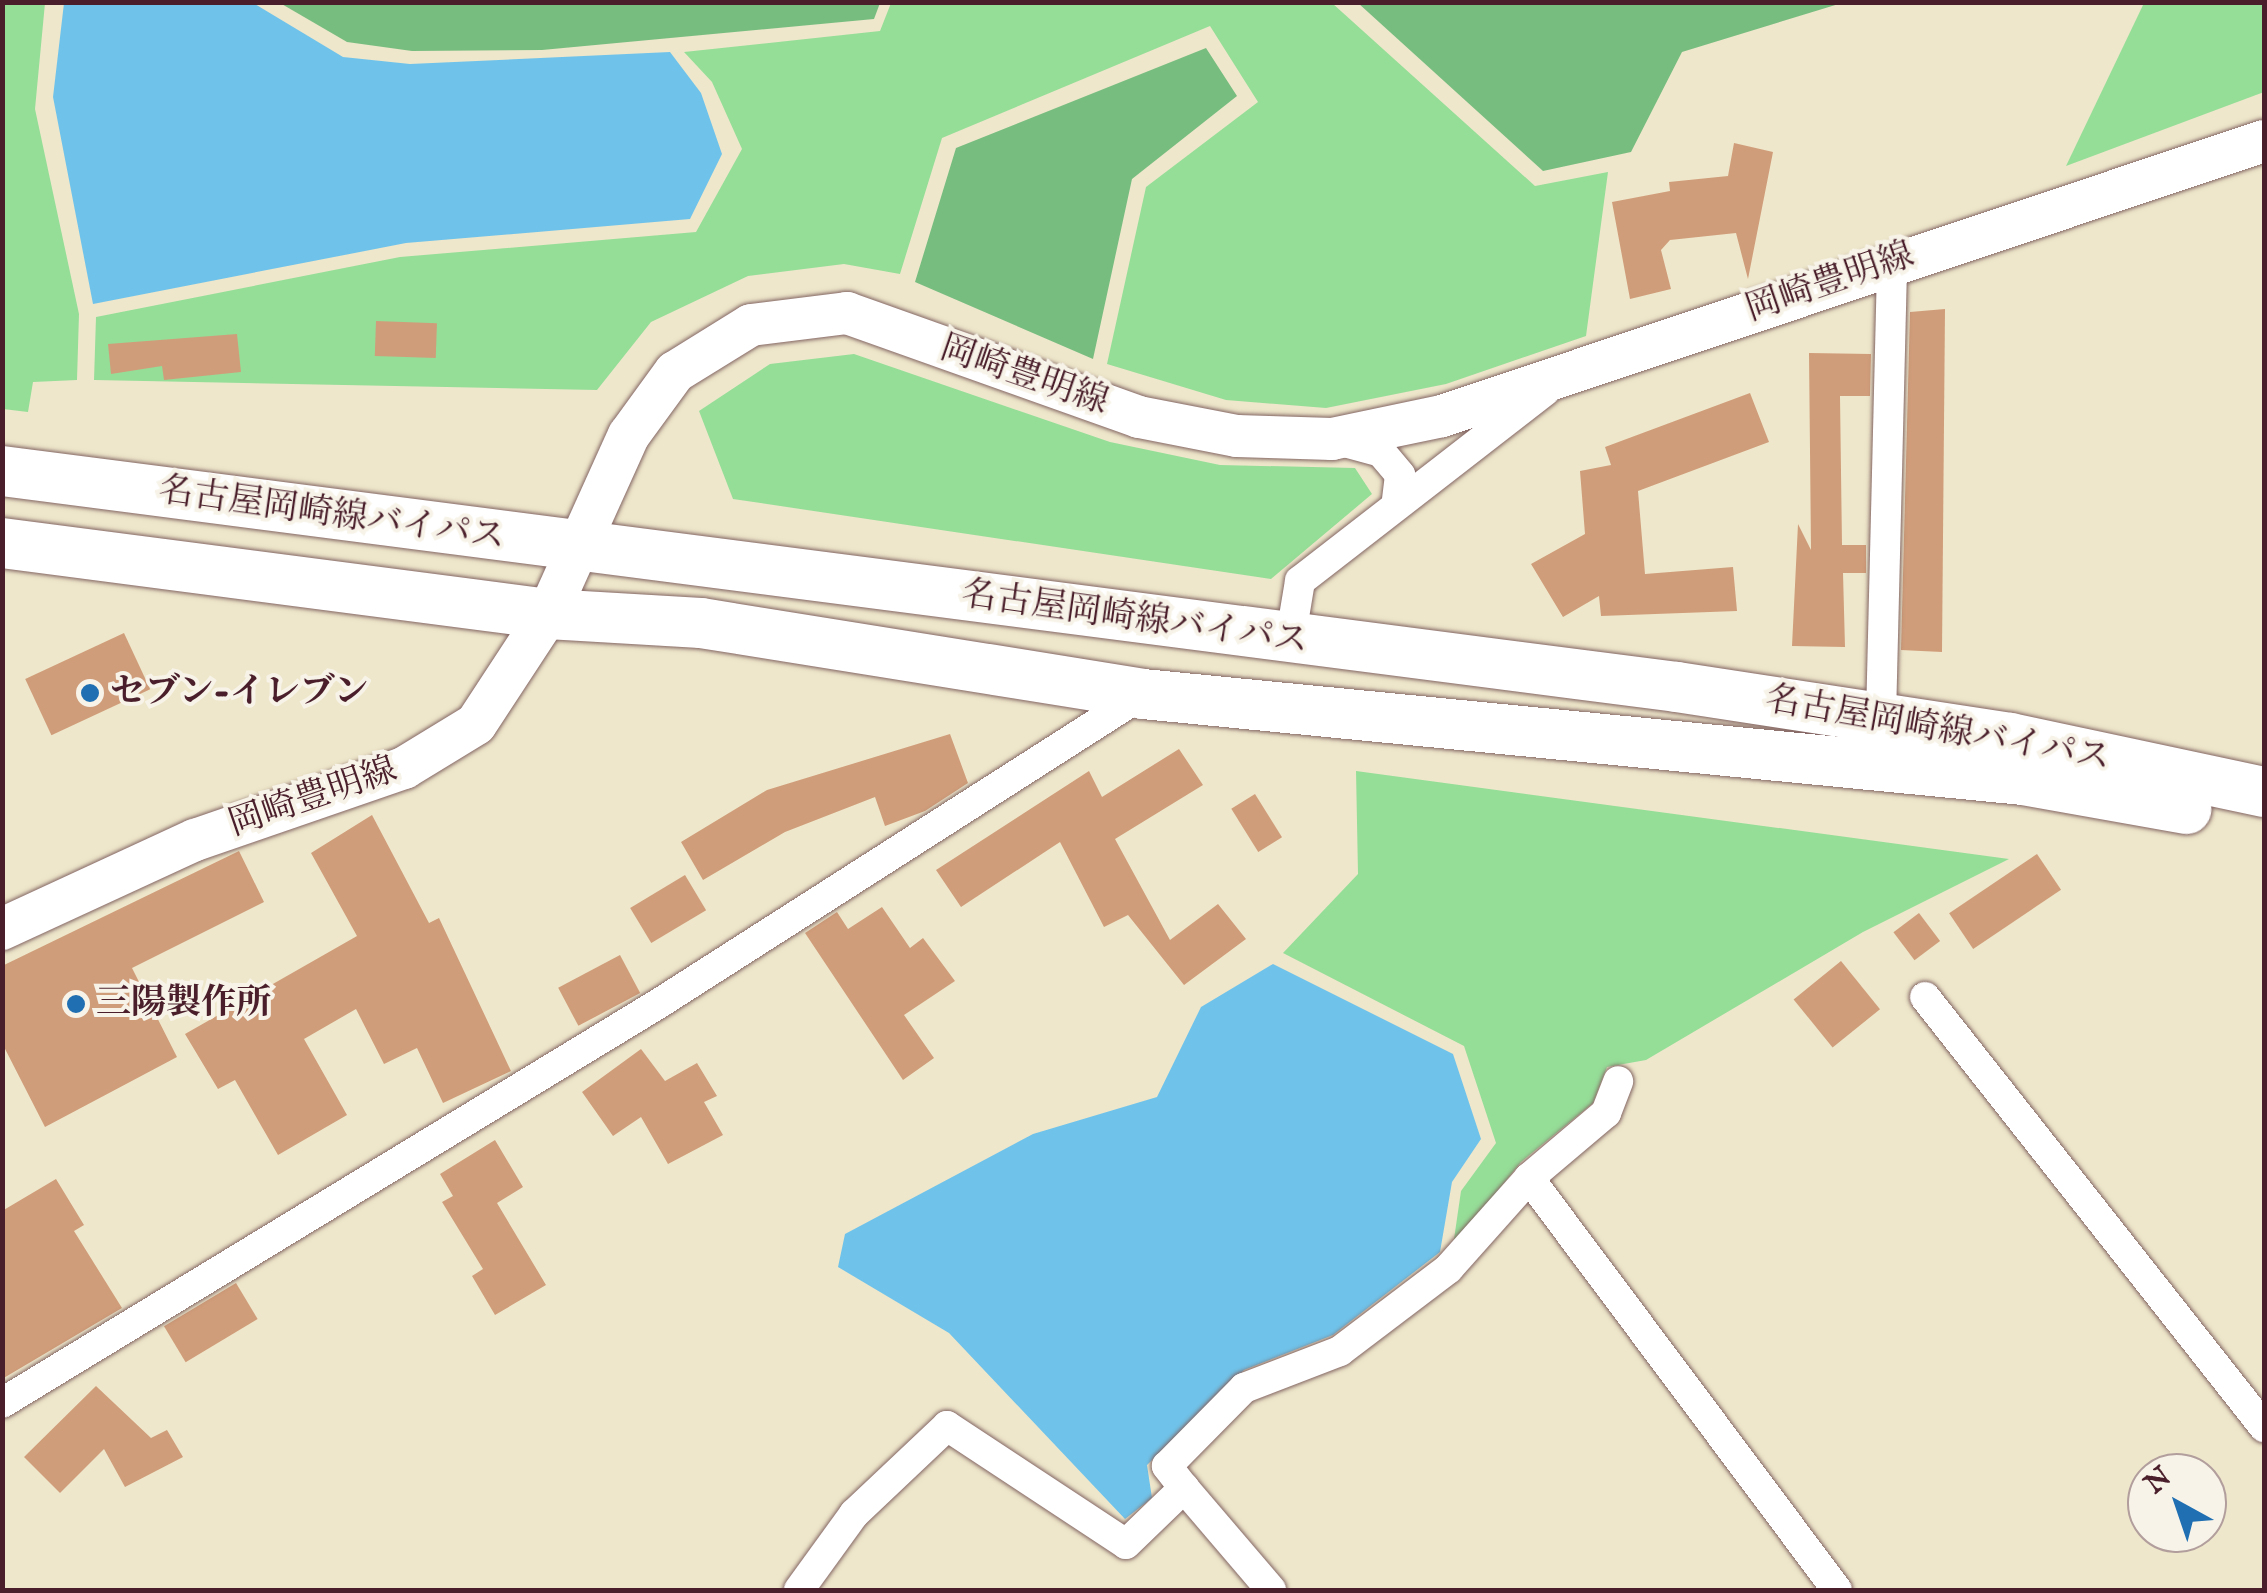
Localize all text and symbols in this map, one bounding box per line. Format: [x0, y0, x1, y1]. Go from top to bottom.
street label: 岡崎豊明線 [1740, 235, 1920, 331]
street label: 岡崎豊明線 [934, 328, 1114, 424]
street label: 名古屋岡崎線バイパス [156, 470, 508, 560]
street label: 名古屋岡崎線バイパス [959, 574, 1311, 664]
place label: セブン-イレブン [110, 672, 371, 714]
street label: 名古屋岡崎線バイパス [1762, 679, 2114, 781]
marker: セブン-イレブン [79, 682, 101, 704]
street label: 岡崎豊明線 [223, 750, 403, 846]
place label: 三陽製作所 [96, 983, 271, 1025]
marker: 三陽製作所 [65, 993, 87, 1015]
north arrow [2127, 1453, 2227, 1553]
text: N [2138, 1460, 2179, 1502]

